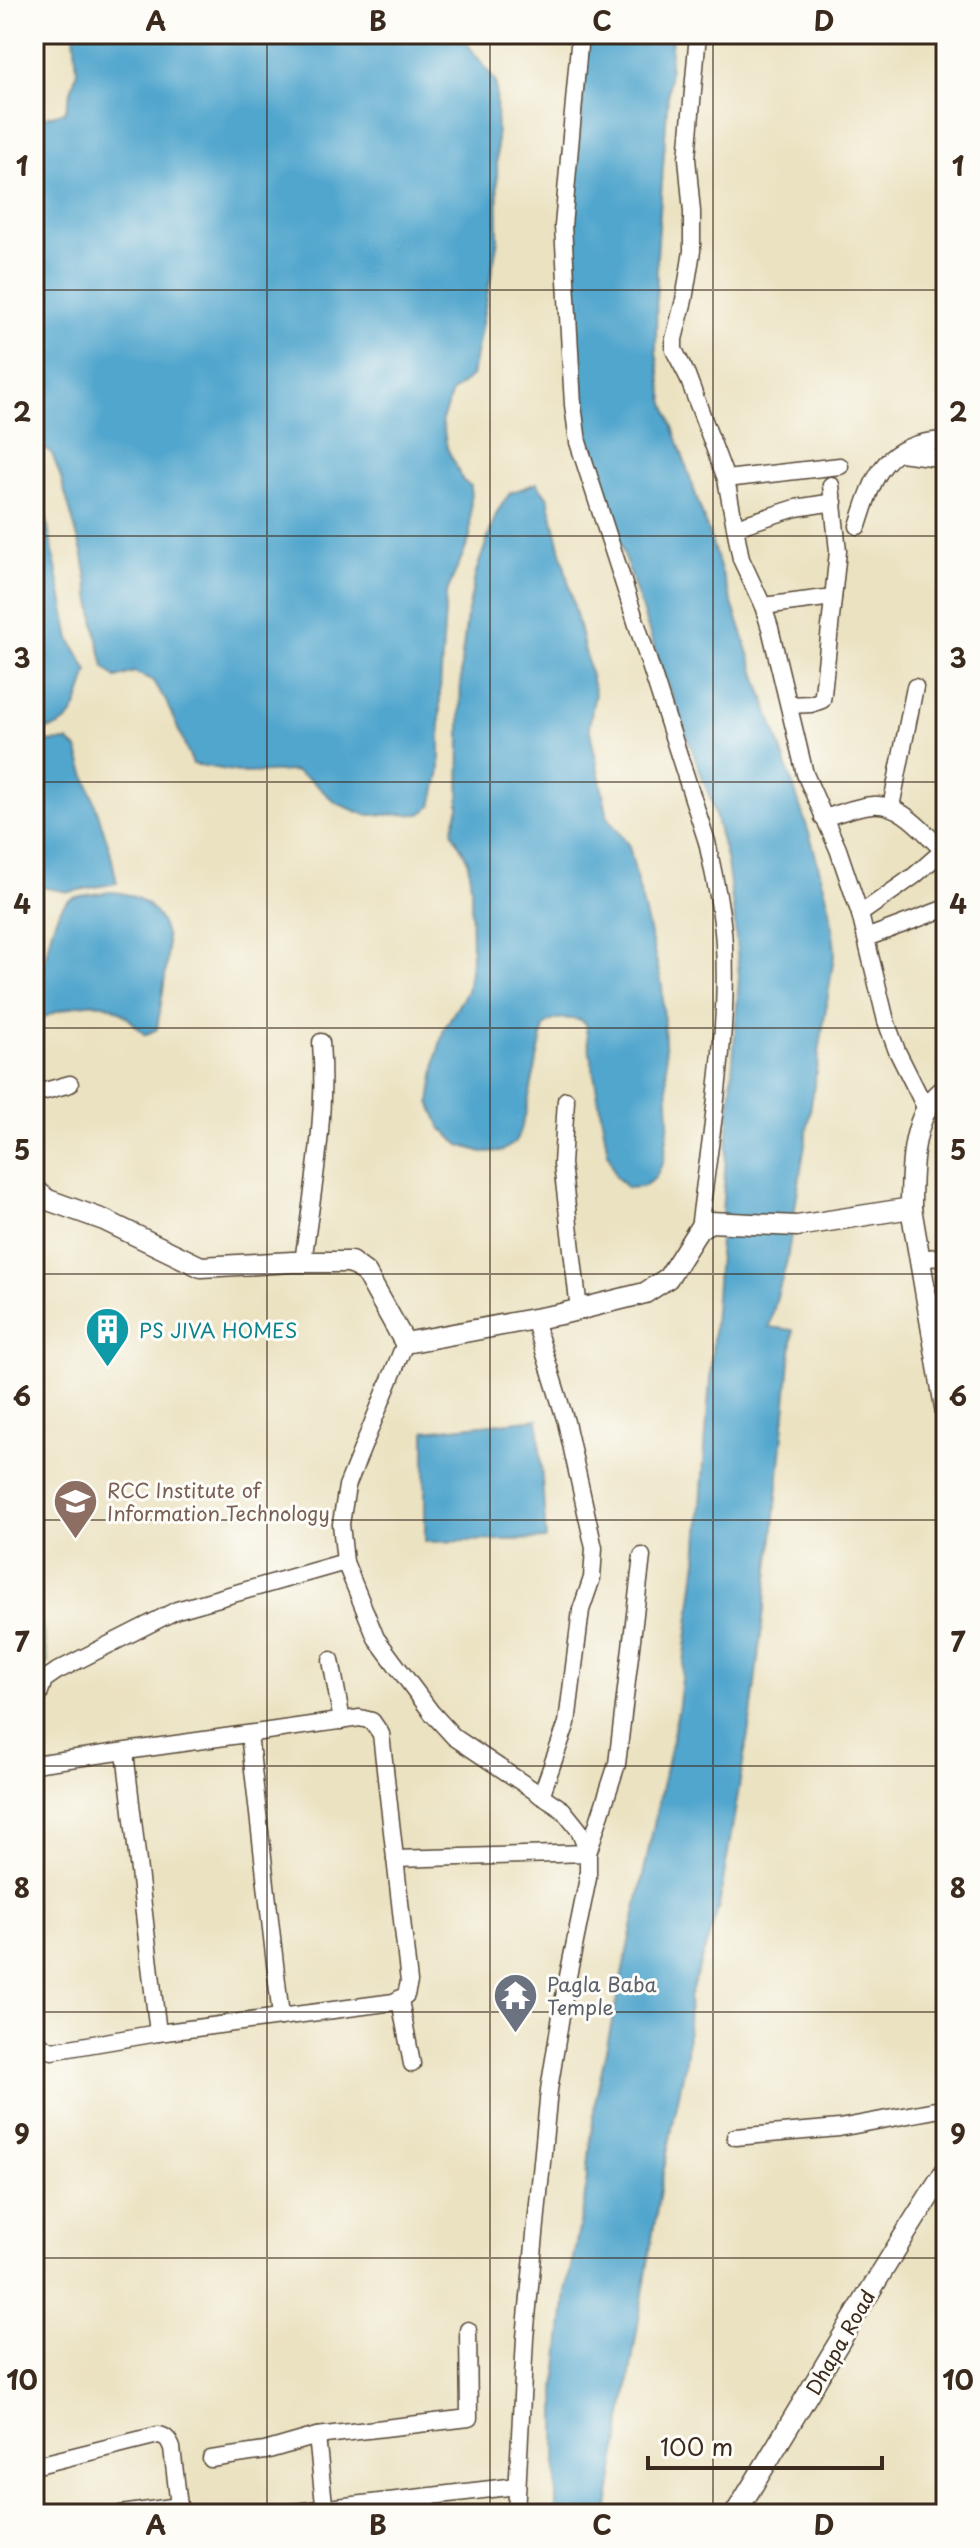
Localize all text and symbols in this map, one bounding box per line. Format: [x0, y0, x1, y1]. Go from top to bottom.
text: A [146, 1, 166, 40]
text: B [369, 1, 387, 40]
text: C [592, 1, 612, 40]
text: D [814, 1, 834, 40]
text: 1 [16, 146, 28, 185]
text: 1 [952, 146, 964, 185]
text: 2 [13, 392, 31, 431]
text: 2 [949, 392, 967, 431]
text: 3 [13, 638, 31, 677]
text: 3 [949, 638, 967, 677]
text: 4 [13, 884, 31, 923]
text: 4 [949, 884, 967, 923]
text: 5 [14, 1130, 30, 1169]
text: 5 [950, 1130, 966, 1169]
building icon: PS JIVA HOMES [84, 1306, 132, 1369]
place label: PS JIVA HOMES [139, 1315, 297, 1345]
text: 6 [13, 1376, 31, 1415]
text: 6 [949, 1376, 967, 1415]
place label: RCC Institute of Information Technology [107, 1475, 330, 1528]
school or university icon: RCC Institute of Information Technology [52, 1478, 100, 1541]
text: 7 [15, 1622, 30, 1661]
text: 7 [951, 1622, 966, 1661]
text: 8 [14, 1868, 30, 1907]
text: 8 [950, 1868, 966, 1907]
place label: Pagla Baba Temple [547, 1969, 657, 2022]
temple icon: Pagla Baba Temple [492, 1971, 540, 2034]
text: 9 [14, 2114, 30, 2153]
text: 9 [950, 2114, 966, 2153]
street label: Dhapa Road [798, 2284, 882, 2400]
text: 10 [6, 2360, 38, 2399]
text: 10 [942, 2360, 974, 2399]
scale bar [648, 2420, 882, 2470]
text: 100 m [660, 2428, 733, 2464]
text: A [146, 2505, 166, 2544]
text: B [369, 2505, 387, 2544]
text: C [592, 2505, 612, 2544]
text: D [814, 2505, 834, 2544]

